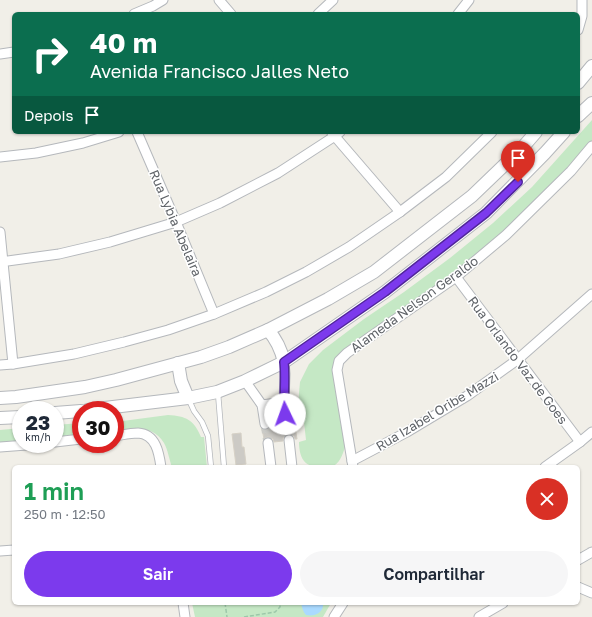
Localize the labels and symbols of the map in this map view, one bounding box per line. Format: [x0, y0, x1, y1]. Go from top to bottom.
pin [501, 141, 535, 182]
street label: Rua Lybia Abelaira [146, 167, 206, 279]
street label: Alameda Nelson Geraldo [347, 252, 481, 356]
street label: Rua Orlando Vaz de Goes [465, 293, 571, 427]
street label: Rua Izabel Oribe Mazzi [373, 368, 501, 454]
position arrow [264, 393, 306, 435]
speed limit sign: 30 [72, 401, 124, 453]

